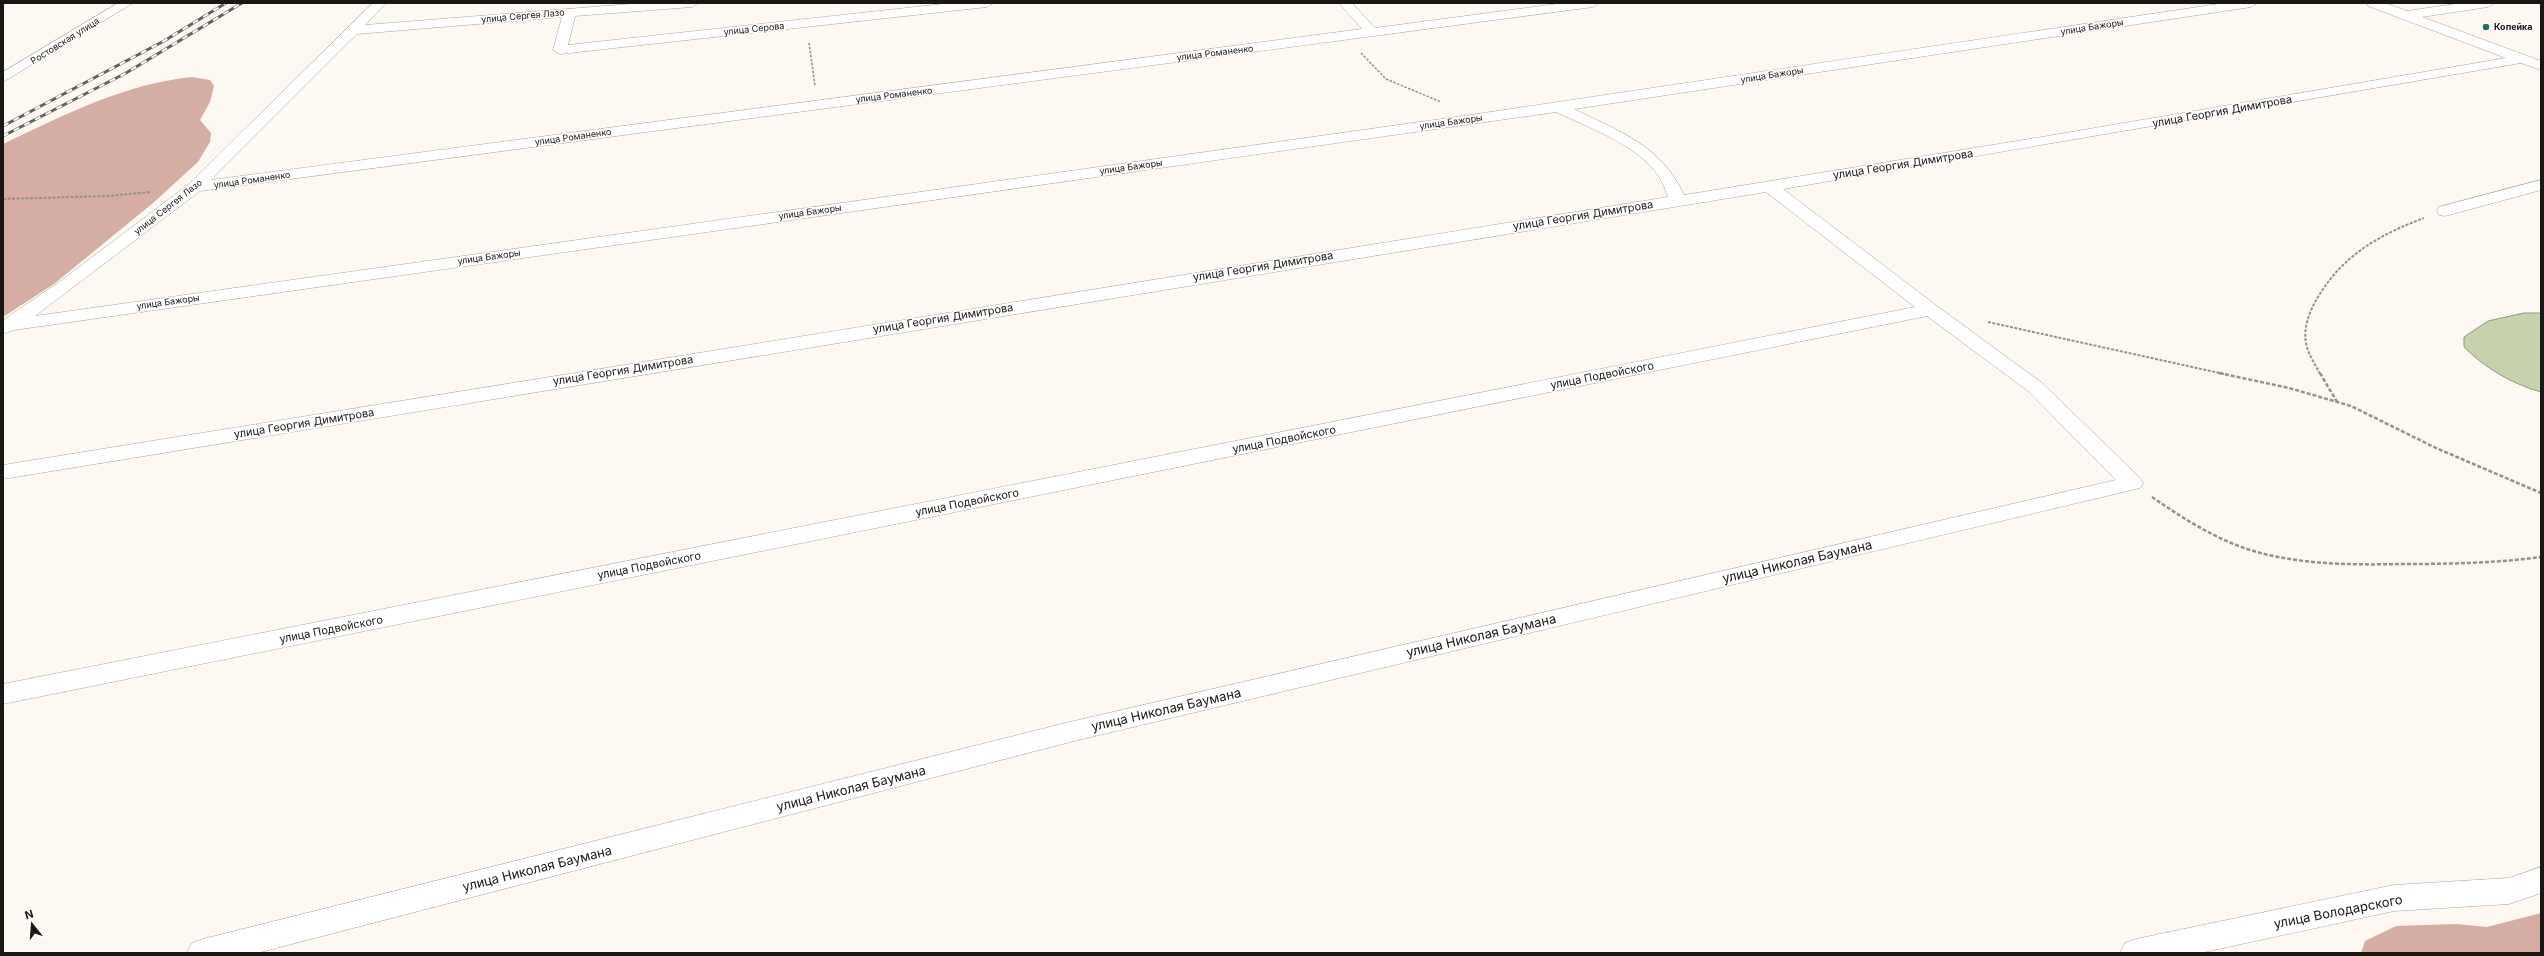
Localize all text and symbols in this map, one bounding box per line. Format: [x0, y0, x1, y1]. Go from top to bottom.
street label: улица Сергея Лазо [481, 6, 565, 25]
street label: Ростовская улица [28, 15, 101, 66]
street label: улица Бажоры [2060, 16, 2124, 37]
street label: улица Серова [723, 20, 785, 37]
place label: Копейка [2494, 21, 2533, 32]
marker: Копейка [2481, 22, 2491, 32]
street label: улица Романенко [1176, 42, 1254, 63]
street label: улица Бажоры [1740, 64, 1804, 85]
street label: улица Романенко [855, 84, 933, 105]
street label: улица Георгия Димитрова [2151, 92, 2293, 130]
street label: улица Бажоры [1419, 112, 1483, 131]
street label: улица Романенко [534, 126, 612, 147]
street label: улица Георгия Димитрова [1832, 146, 1974, 182]
street label: улица Бажоры [1099, 157, 1163, 176]
street label: улица Романенко [213, 169, 291, 190]
street label: улица Сергея Лазо [131, 177, 204, 237]
street label: улица Георгия Димитрова [1512, 197, 1654, 233]
street label: улица Бажоры [778, 202, 842, 221]
street label: улица Бажоры [457, 247, 521, 266]
street label: улица Георгия Димитрова [1192, 248, 1334, 284]
street label: улица Бажоры [136, 292, 200, 311]
street label: улица Георгия Димитрова [872, 300, 1014, 336]
street label: улица Георгия Димитрова [552, 352, 694, 388]
street label: улица Подвойского [1549, 358, 1655, 392]
street label: улица Георгия Димитрова [233, 405, 375, 441]
street label: улица Подвойского [1231, 422, 1337, 456]
street label: улица Подвойского [914, 485, 1020, 519]
street label: улица Николая Баумана [1721, 536, 1873, 586]
street label: улица Подвойского [596, 548, 702, 582]
street label: улица Николая Баумана [1405, 610, 1557, 660]
street label: улица Подвойского [278, 612, 384, 646]
street label: улица Николая Баумана [1090, 684, 1242, 734]
street label: улица Николая Баумана [775, 762, 927, 814]
street label: улица Николая Баумана [461, 842, 613, 894]
street label: улица Володарского [2272, 891, 2404, 931]
north arrow [12, 904, 52, 944]
text: N [23, 907, 35, 922]

